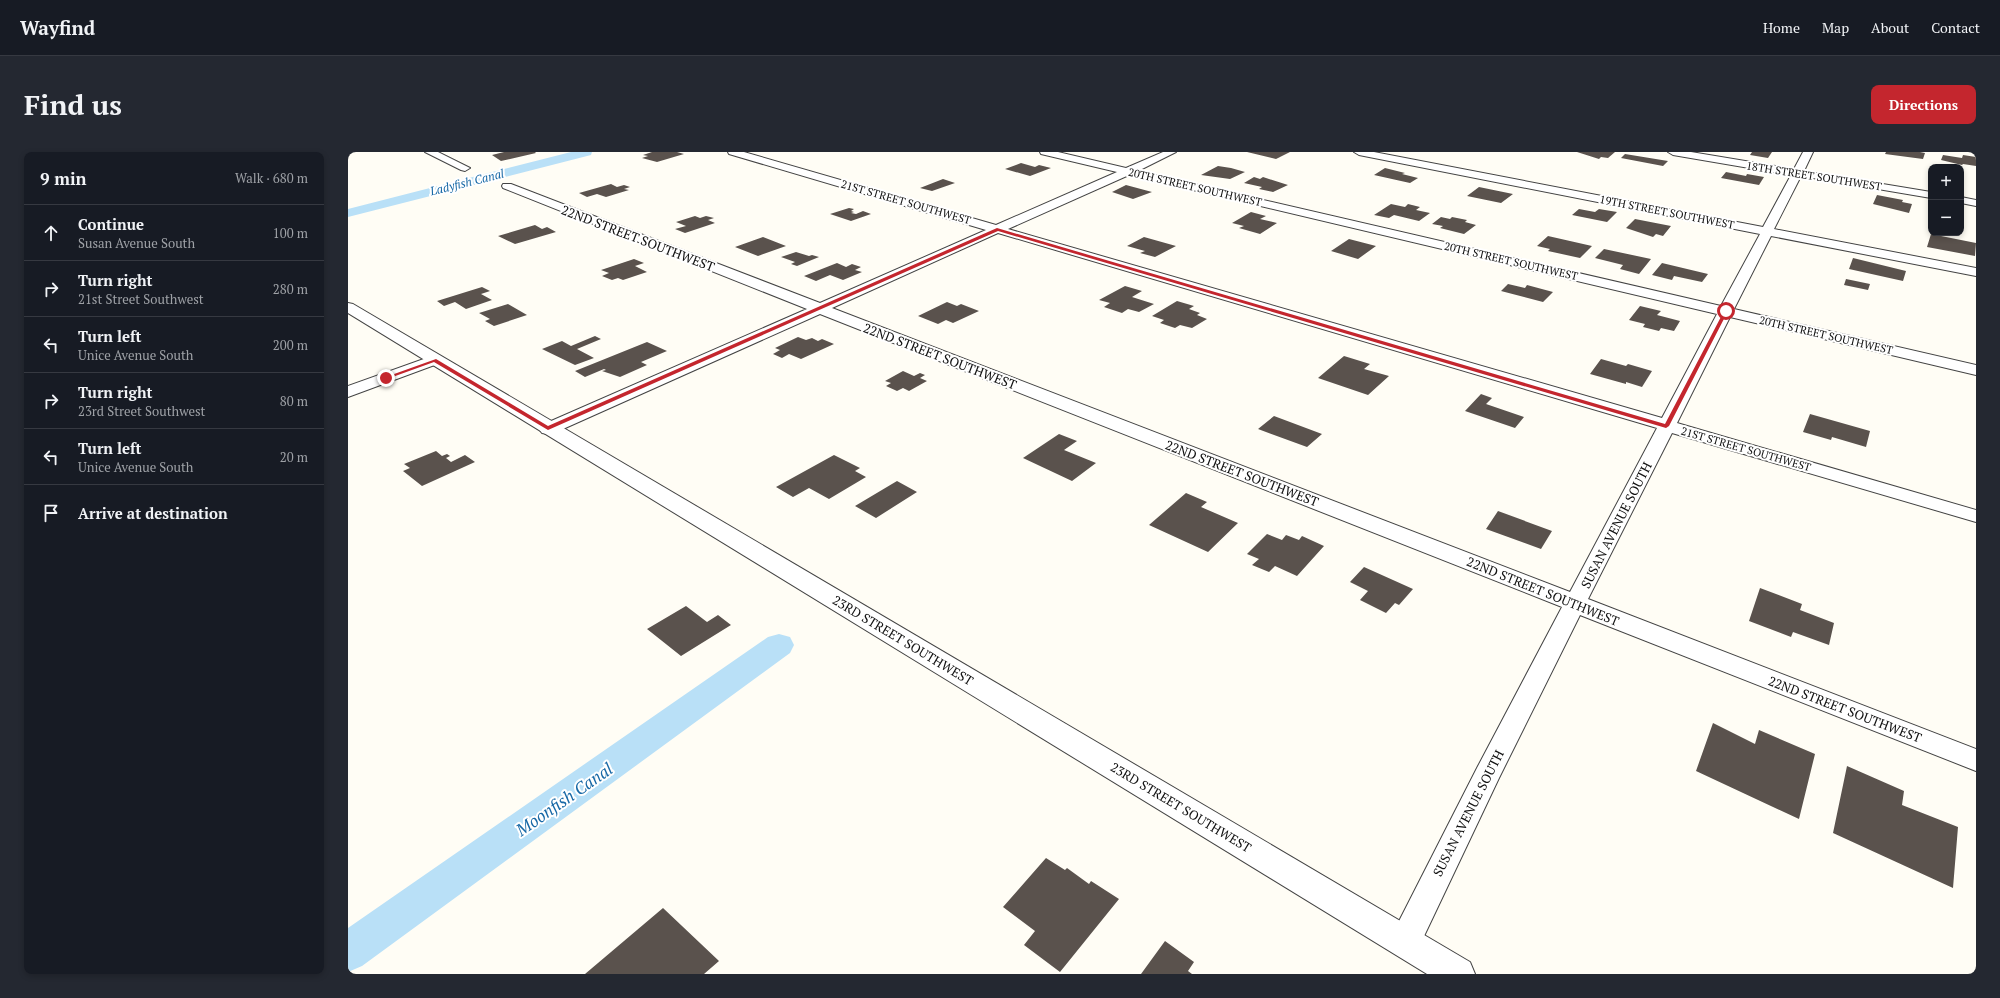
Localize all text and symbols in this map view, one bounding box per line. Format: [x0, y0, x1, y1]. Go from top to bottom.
text: Wayfind [20, 15, 95, 40]
text: Home [1763, 18, 1800, 37]
text: Map [1822, 18, 1849, 37]
text: About [1871, 18, 1909, 37]
text: Contact [1931, 18, 1980, 37]
button: Directions [1871, 85, 1976, 124]
text: Find us [24, 86, 122, 123]
street label: 18TH STREET SOUTHWEST [1745, 158, 1883, 194]
map controls [1928, 164, 1964, 236]
button: + [1928, 164, 1964, 200]
water label: Ladyfish Canal [427, 165, 506, 199]
street label: 20TH STREET SOUTHWEST [1127, 165, 1263, 209]
text: 9 min [40, 167, 87, 190]
text: Walk · 680 m [235, 169, 308, 187]
street label: 21ST STREET SOUTHWEST [839, 177, 973, 227]
street label: 19TH STREET SOUTHWEST [1598, 192, 1736, 232]
street label: 22ND STREET SOUTHWEST [559, 200, 717, 276]
button: − [1928, 200, 1964, 236]
text: Continue [78, 214, 144, 234]
icon: ahead [40, 222, 62, 244]
text: 100 m [273, 224, 308, 242]
text: Susan Avenue South [78, 234, 195, 252]
street label: 20TH STREET SOUTHWEST [1443, 239, 1579, 283]
text: Turn right [78, 270, 153, 290]
icon: right [40, 278, 62, 300]
text: 280 m [273, 280, 308, 298]
text: 21st Street Southwest [78, 290, 204, 308]
route start [1717, 302, 1735, 320]
street label: 20TH STREET SOUTHWEST [1758, 313, 1894, 357]
street label: 22ND STREET SOUTHWEST [861, 318, 1019, 394]
text: Turn left [78, 326, 142, 346]
icon: left [40, 334, 62, 356]
text: 200 m [273, 336, 308, 354]
text: Unice Avenue South [78, 346, 193, 364]
route end [377, 369, 395, 387]
text: Turn right [78, 382, 153, 402]
icon: right [40, 390, 62, 412]
text: 80 m [280, 392, 308, 410]
text: 23rd Street Southwest [78, 402, 205, 420]
street label: 21ST STREET SOUTHWEST [1679, 424, 1813, 474]
street label: 22ND STREET SOUTHWEST [1163, 435, 1321, 511]
text: Turn left [78, 438, 142, 458]
icon: left [40, 446, 62, 468]
text: 20 m [280, 448, 308, 466]
text: Unice Avenue South [78, 458, 193, 476]
street label: SUSAN AVENUE SOUTH [1576, 458, 1656, 591]
icon: arrive [40, 502, 62, 524]
text: Arrive at destination [78, 503, 228, 523]
street label: 22ND STREET SOUTHWEST [1464, 552, 1622, 630]
street label: 23RD STREET SOUTHWEST [829, 591, 977, 689]
street label: 22ND STREET SOUTHWEST [1766, 671, 1924, 747]
street label: SUSAN AVENUE SOUTH [1428, 746, 1508, 879]
water label: Moonfish Canal [510, 757, 617, 842]
street label: 23RD STREET SOUTHWEST [1107, 758, 1255, 856]

